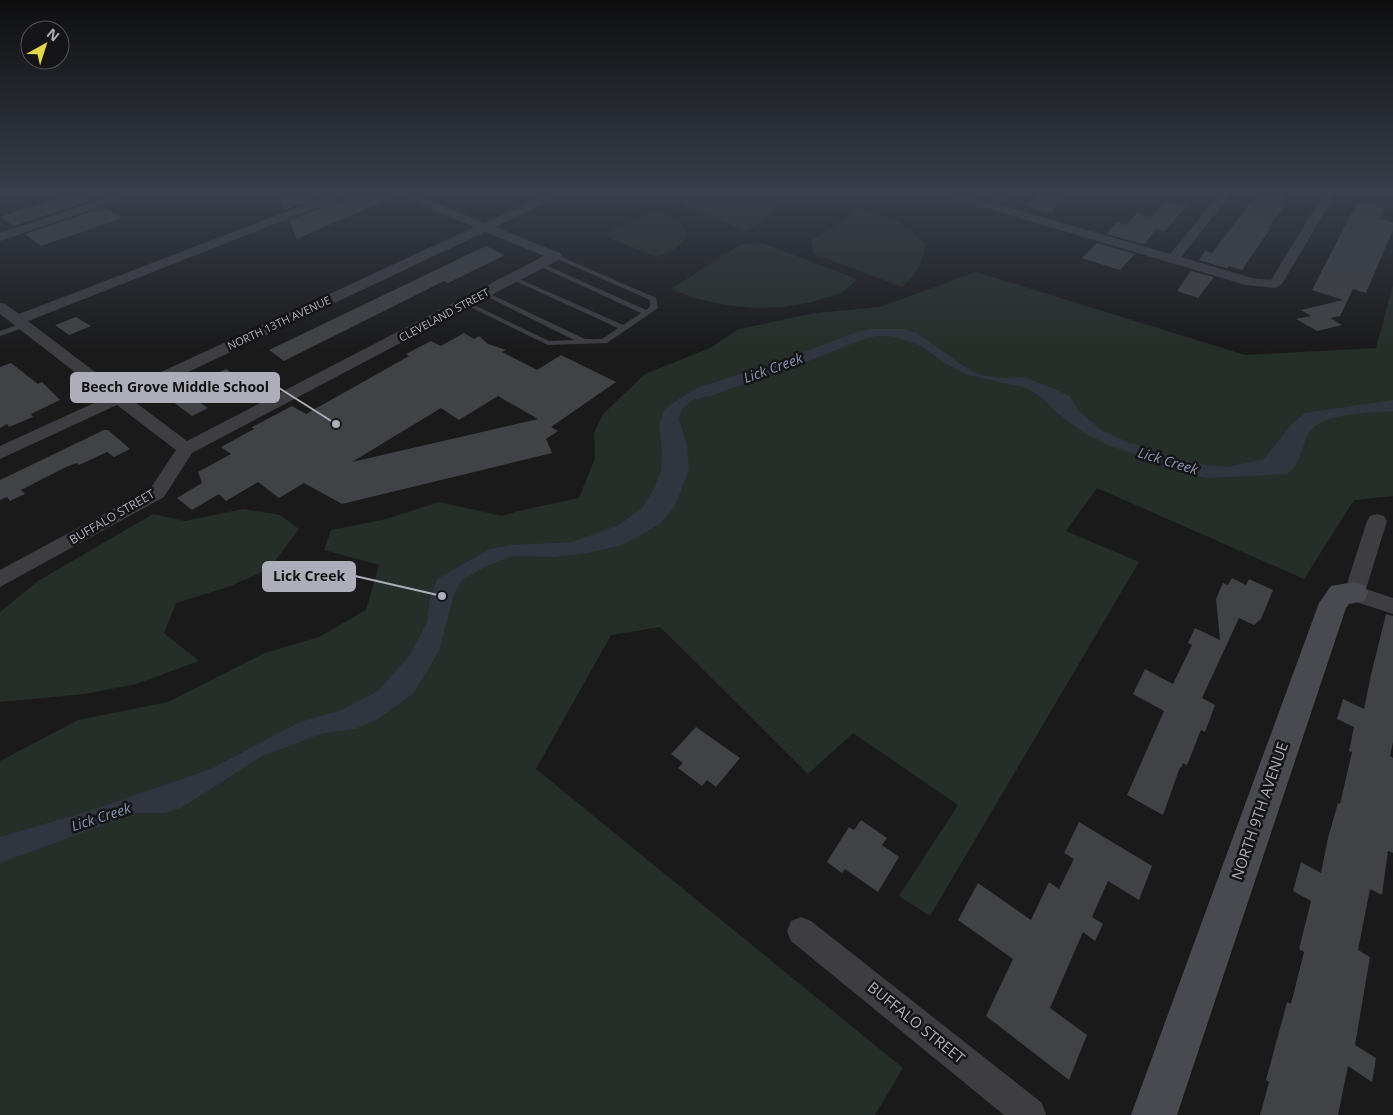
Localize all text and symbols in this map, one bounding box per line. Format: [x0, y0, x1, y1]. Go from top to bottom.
north arrow [20, 20, 70, 70]
text: N [43, 24, 64, 45]
street label: CLEVELAND STREET [396, 284, 492, 345]
street label: NORTH 13TH AVENUE [225, 292, 333, 353]
water label: Lick Creek [741, 348, 806, 387]
callout: Beech Grove Middle School [71, 373, 279, 402]
text: Beech Grove Middle School [81, 377, 269, 396]
water label: Lick Creek [1136, 442, 1201, 479]
street label: BUFFALO STREET [66, 485, 158, 548]
callout: Lick Creek [263, 562, 355, 591]
text: Lick Creek [273, 566, 345, 585]
street label: NORTH 9TH AVENUE [1226, 739, 1292, 882]
water label: Lick Creek [69, 798, 134, 835]
street label: BUFFALO STREET [864, 977, 970, 1068]

